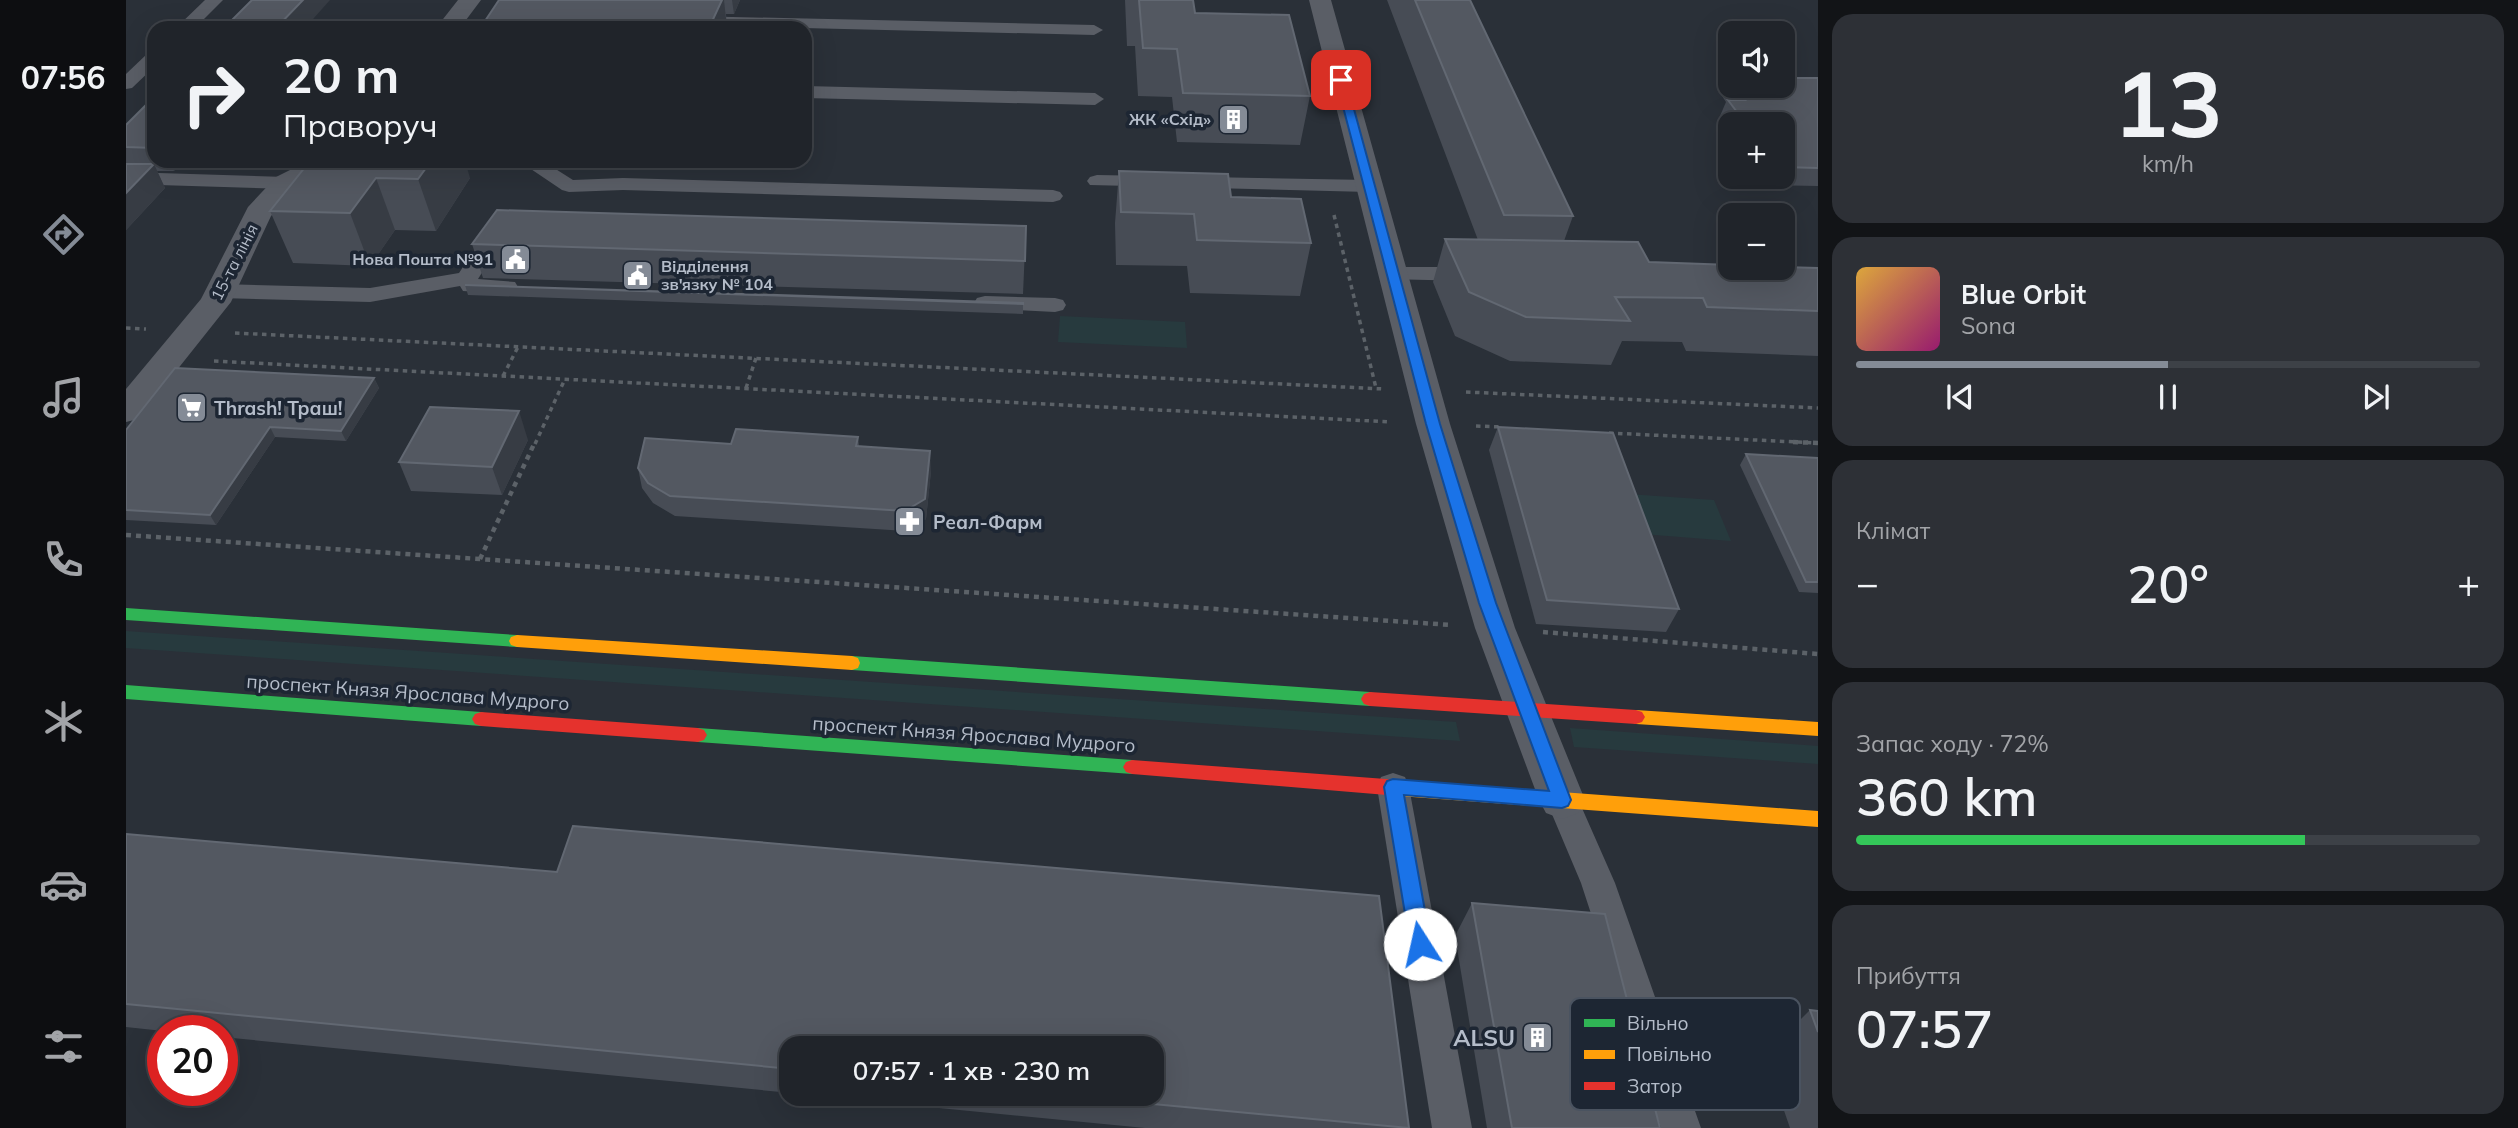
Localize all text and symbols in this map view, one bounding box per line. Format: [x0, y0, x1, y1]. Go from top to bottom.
map controls [1718, 21, 1795, 280]
button: sound [1718, 21, 1795, 98]
text: 20 m [283, 44, 399, 105]
text: 13 [2113, 46, 2223, 160]
icon: right [168, 49, 259, 140]
pin [1311, 50, 1371, 110]
text: 07:56 [21, 57, 105, 97]
icon: arrive [1322, 61, 1360, 99]
building icon: ЖК «Схід» [1217, 102, 1251, 136]
text: Праворуч [283, 105, 438, 145]
place label: ЖК «Схід» [1129, 109, 1211, 129]
button: + [1718, 112, 1795, 189]
text: km/h [2142, 149, 2194, 178]
button: − [1718, 203, 1795, 280]
icon: directions [39, 210, 88, 259]
street label: 15-та лінія [206, 221, 262, 303]
public building icon: Нова Пошта №91 [499, 242, 533, 276]
place label: Нова Пошта №91 [352, 249, 493, 269]
place label: Відділення зв'язку № 104 [661, 256, 773, 294]
public building icon: Відділення зв'язку № 104 [621, 258, 655, 292]
text: Blue Orbit [1961, 278, 2086, 311]
text: Sona [1961, 311, 2016, 340]
icon: music [39, 373, 88, 422]
icon: previous [1941, 378, 1979, 416]
icon: pause [2149, 378, 2187, 416]
icon: next [2357, 378, 2395, 416]
supermarket icon: Thrash! Траш! [174, 391, 208, 425]
place label: Thrash! Траш! [214, 396, 342, 420]
pharmacy icon: Реал-Фарм [893, 505, 927, 539]
place label: Реал-Фарм [933, 510, 1043, 534]
text: Клімат [1856, 516, 1930, 545]
icon: phone [39, 535, 88, 584]
text: 20° [2127, 551, 2209, 616]
text: − [1856, 559, 1879, 607]
text: + [2457, 559, 2480, 607]
street label: проспект Князя Ярослава Мудрого [246, 669, 570, 715]
icon: climate [39, 697, 88, 746]
street label: проспект Князя Ярослава Мудрого [812, 711, 1136, 757]
text: Запас ходу · 72% [1856, 729, 2049, 758]
text: 360 km [1856, 764, 2037, 829]
icon: car [39, 860, 88, 909]
position arrow [1383, 907, 1457, 981]
text: Прибуття [1856, 961, 1961, 990]
text: 07:57 [1856, 996, 1993, 1061]
legend [1570, 998, 1800, 1110]
text: Вільно [1627, 1011, 1689, 1035]
speed limit sign: 20 [147, 1015, 238, 1106]
building icon: ALSU [1521, 1020, 1555, 1054]
icon: filters [39, 1022, 88, 1071]
place label: ALSU [1453, 1023, 1515, 1052]
text: Повільно [1627, 1042, 1712, 1066]
text: 07:57 · 1 хв · 230 m [853, 1054, 1090, 1087]
text: Затор [1627, 1074, 1682, 1098]

